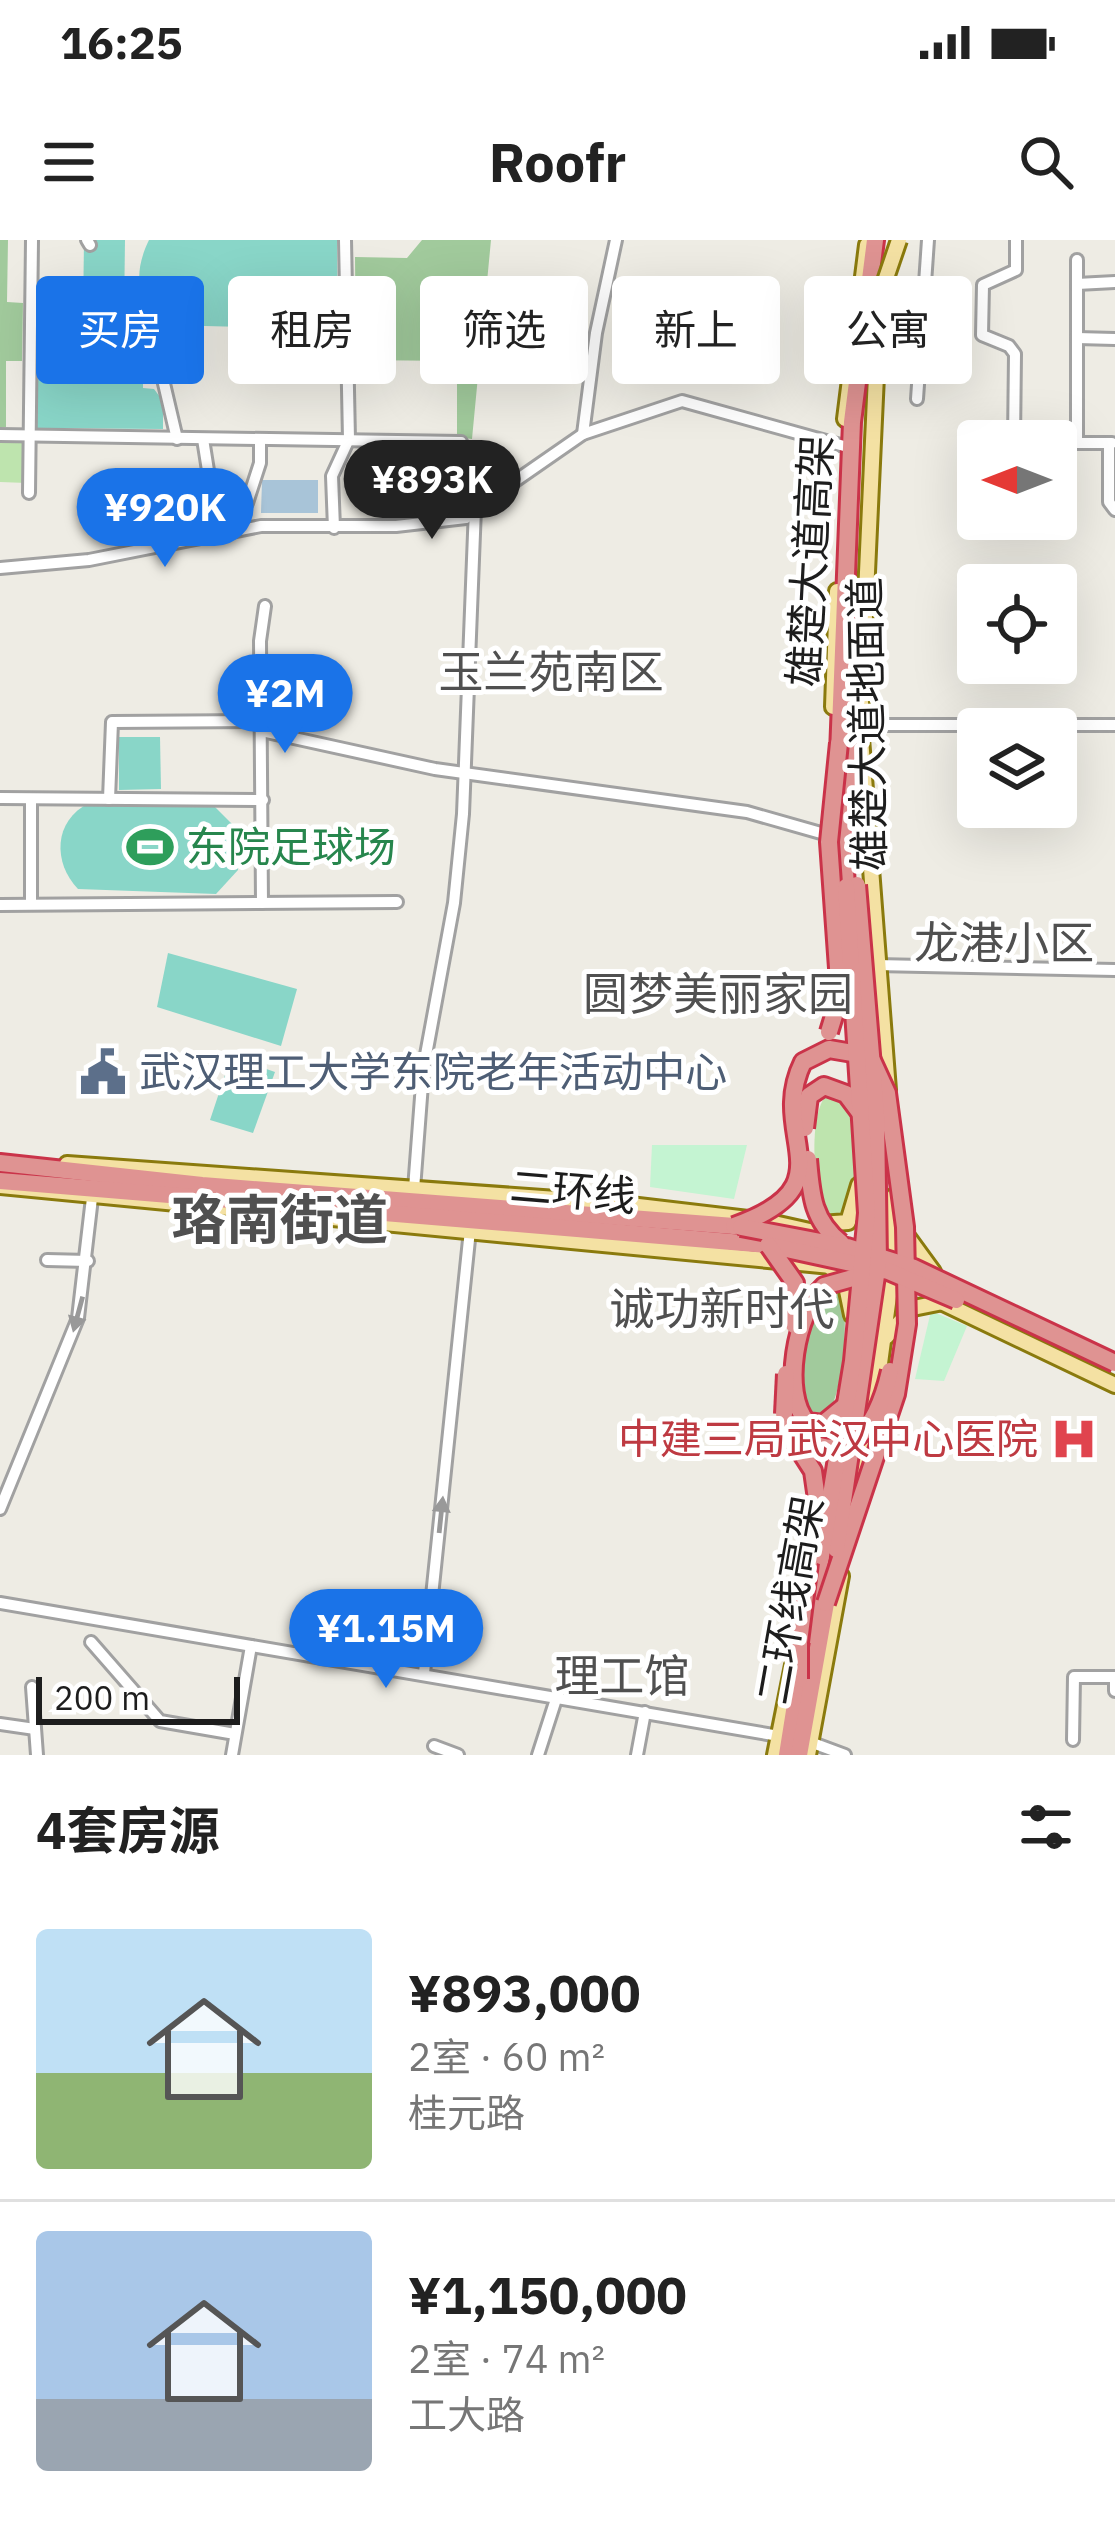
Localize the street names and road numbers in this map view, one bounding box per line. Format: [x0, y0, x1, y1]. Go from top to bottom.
street label: 雄楚大道高架 [775, 434, 844, 688]
street label: 雄楚大道地面道 [836, 577, 897, 871]
street label: 二环线 [508, 1158, 638, 1223]
street label: 二环线高架 [744, 1492, 835, 1708]

